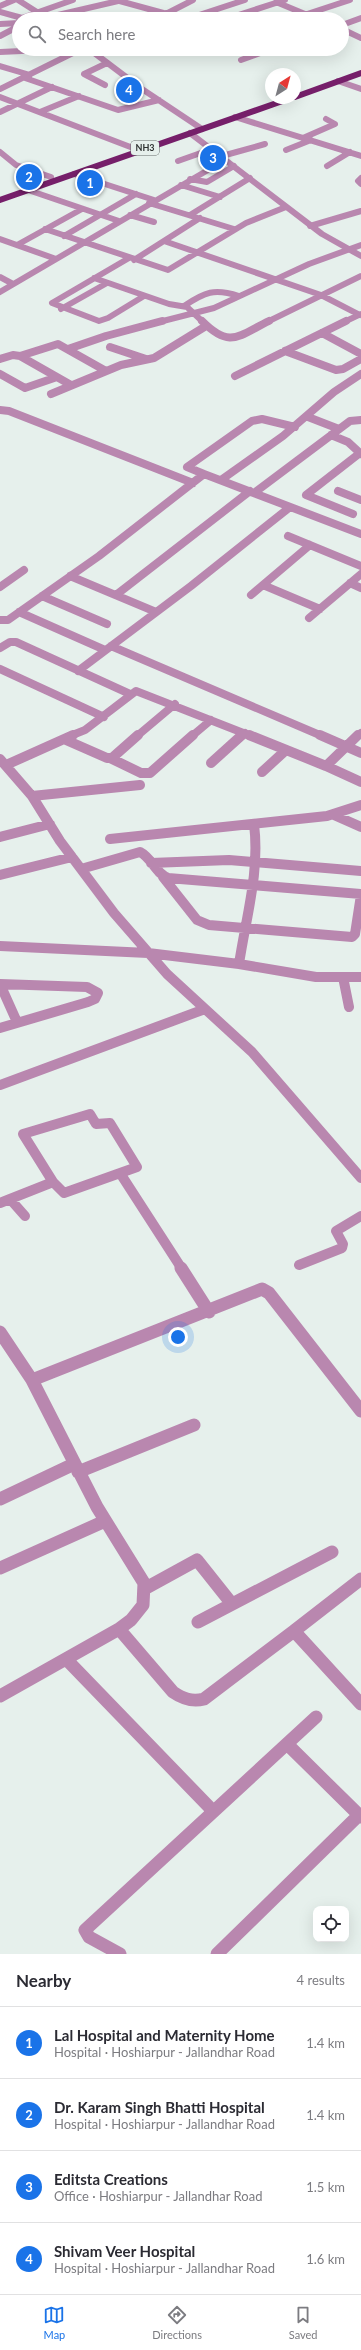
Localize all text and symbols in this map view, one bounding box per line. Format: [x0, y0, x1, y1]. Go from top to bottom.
search box [12, 12, 349, 56]
icon: search [26, 23, 48, 45]
text: Search here [58, 25, 135, 43]
north arrow [265, 68, 301, 104]
pin: 4 [116, 75, 142, 105]
road number: NH3 [131, 141, 159, 155]
pin: 3 [200, 143, 226, 173]
pin: 2 [16, 162, 42, 192]
pin: 1 [77, 168, 103, 198]
your location [168, 1327, 188, 1347]
map controls [313, 1906, 349, 1942]
button: locate [313, 1906, 349, 1942]
text: Nearby [16, 1970, 71, 1991]
text: 4 results [297, 1972, 345, 1988]
text: Lal Hospital and Maternity Home [54, 2026, 275, 2044]
text: 1 [25, 2035, 33, 2051]
text: 1.4 km [306, 2035, 345, 2051]
text: Hospital · Hoshiarpur - Jallandhar Road [54, 2044, 275, 2060]
text: Dr. Karam Singh Bhatti Hospital [54, 2098, 265, 2116]
text: 2 [25, 2107, 33, 2123]
text: 1.4 km [306, 2107, 345, 2123]
text: Hospital · Hoshiarpur - Jallandhar Road [54, 2116, 275, 2132]
text: Editsta Creations [54, 2170, 168, 2188]
text: 3 [25, 2179, 33, 2195]
text: 1.5 km [306, 2179, 345, 2195]
text: Office · Hoshiarpur - Jallandhar Road [54, 2188, 262, 2204]
text: Shivam Veer Hospital [54, 2242, 195, 2260]
text: 4 [25, 2251, 33, 2267]
text: 1.6 km [306, 2251, 345, 2267]
text: Hospital · Hoshiarpur - Jallandhar Road [54, 2260, 275, 2276]
tab: Map [43, 2304, 65, 2341]
tab: Directions [152, 2304, 202, 2341]
tab: Saved [289, 2304, 318, 2341]

